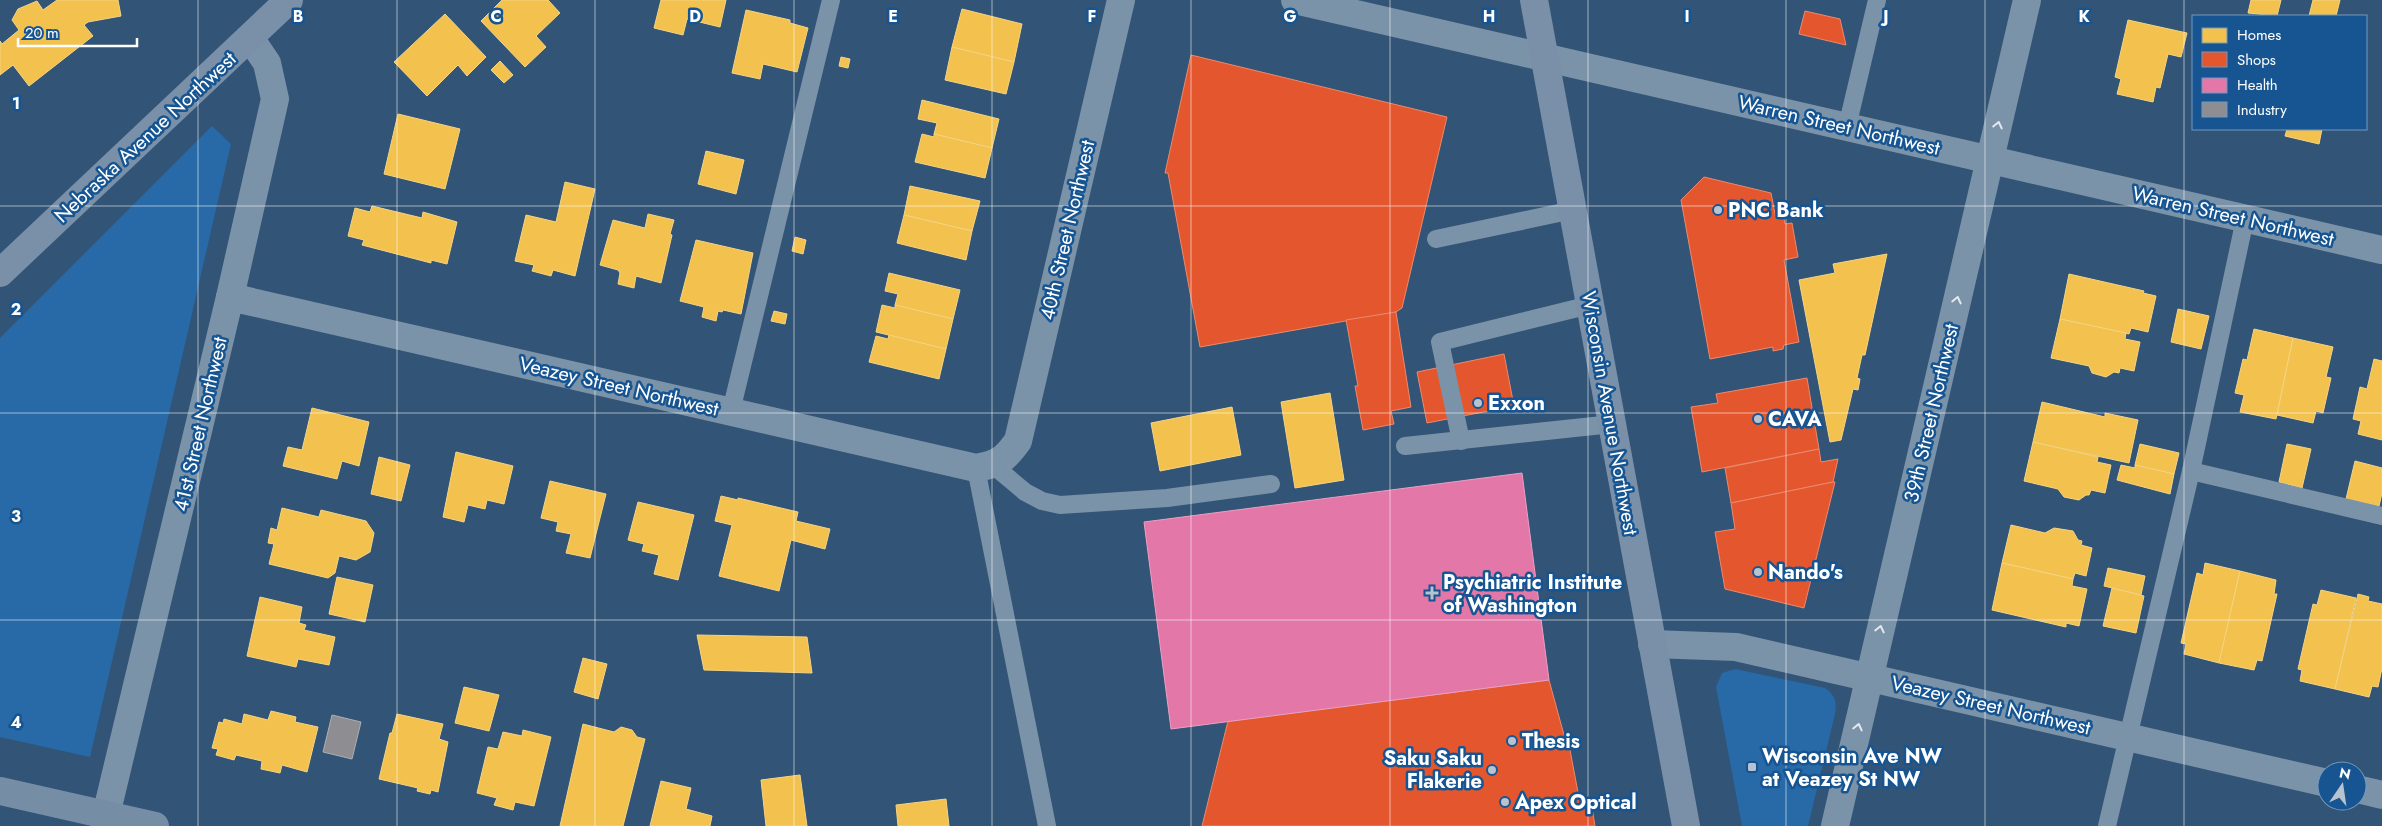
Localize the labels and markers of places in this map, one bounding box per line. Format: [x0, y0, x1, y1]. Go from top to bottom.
place label: PNC Bank [1728, 196, 1824, 225]
marker: PNC Bank [1712, 204, 1724, 216]
place label: Exxon [1488, 389, 1545, 418]
marker: Exxon [1472, 397, 1484, 409]
place label: CAVA [1768, 405, 1822, 434]
marker: CAVA [1752, 413, 1764, 425]
place label: Nando's [1768, 558, 1843, 587]
marker: Nando's [1752, 566, 1764, 578]
place label: Psychiatric Institute of Washington [1443, 568, 1622, 620]
marker: Psychiatric Institute of Washington [1425, 586, 1439, 600]
place label: Thesis [1522, 727, 1580, 756]
marker: Thesis [1506, 735, 1518, 747]
place label: Wisconsin Ave NW at Veazey St NW [1762, 742, 1943, 794]
place label: Saku Saku Flakerie [1384, 744, 1482, 796]
marker: Wisconsin Ave NW at Veazey St NW [1746, 761, 1758, 773]
marker: Saku Saku Flakerie [1486, 764, 1498, 776]
place label: Apex Optical [1514, 788, 1637, 817]
marker: Apex Optical [1499, 796, 1511, 808]

